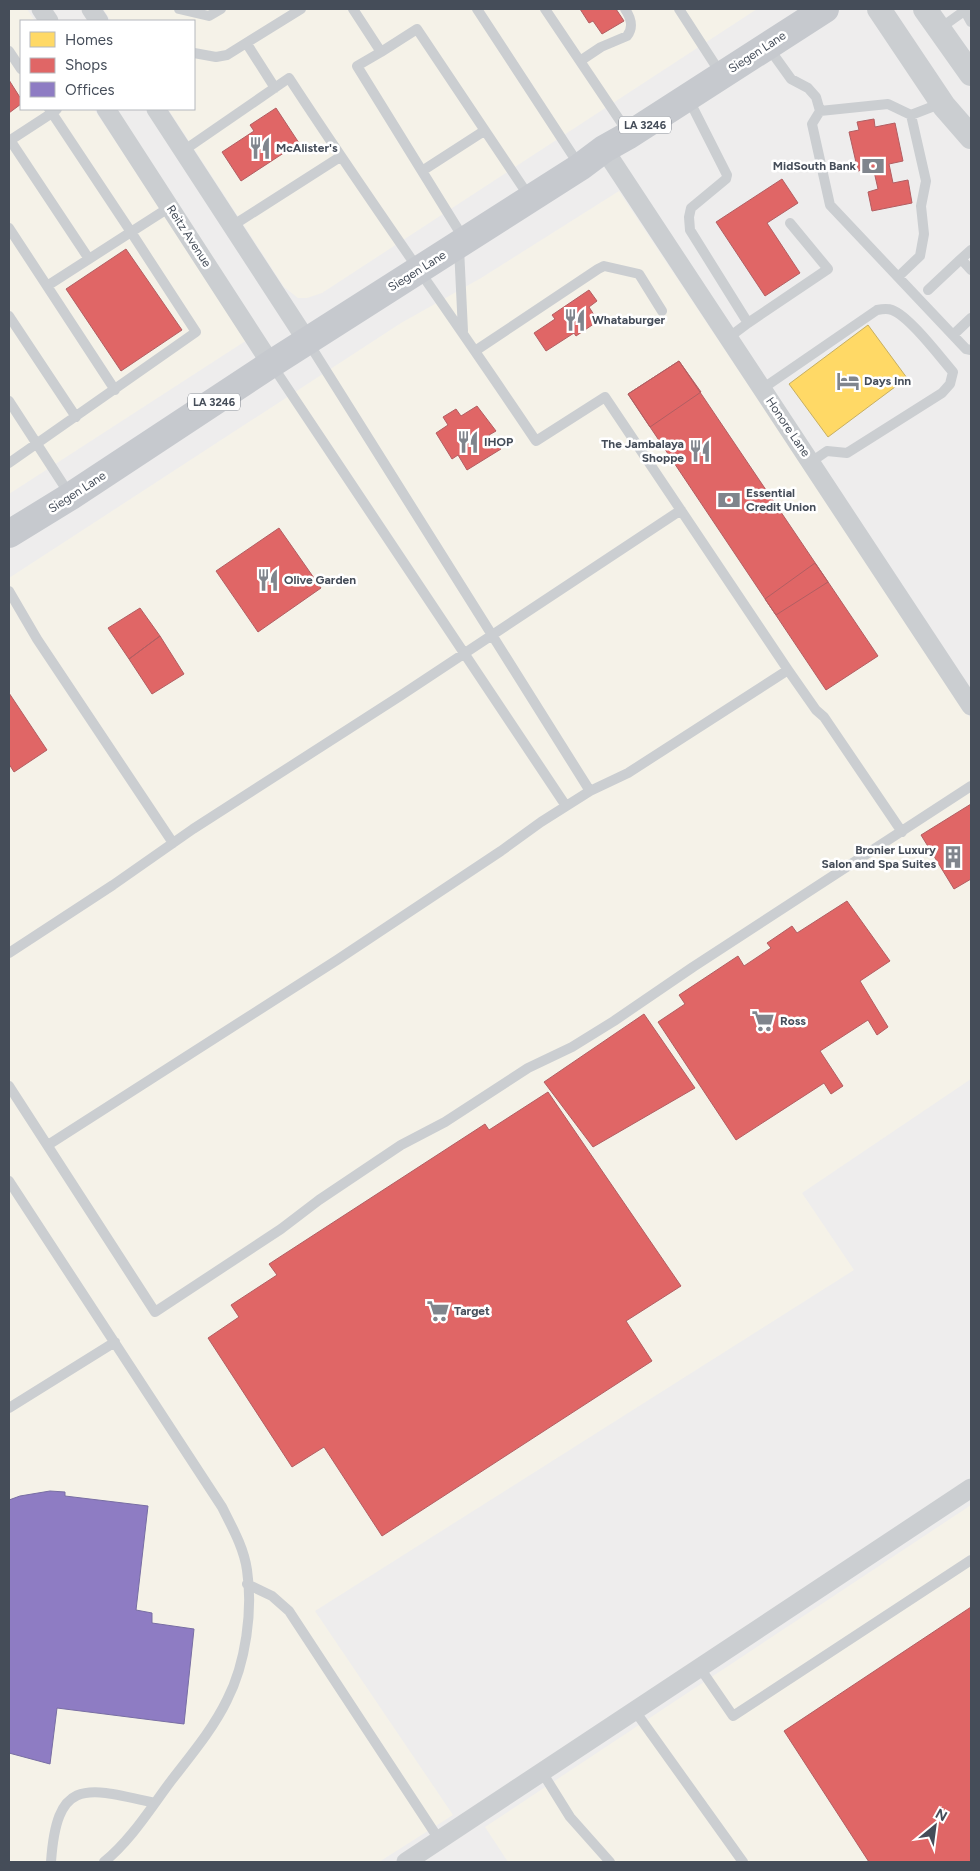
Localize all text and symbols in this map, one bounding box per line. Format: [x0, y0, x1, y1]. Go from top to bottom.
legend [20, 20, 195, 110]
street label: Siegen Lane [726, 28, 789, 76]
text: Homes [65, 31, 113, 49]
text: Shops [65, 56, 107, 74]
text: Offices [65, 81, 115, 99]
road number: LA 3246 [619, 116, 671, 134]
restaurant icon: McAlister's [247, 135, 273, 161]
place label: McAlister's [276, 141, 338, 155]
bank icon: MidSouth Bank [860, 153, 886, 179]
place label: MidSouth Bank [773, 159, 857, 173]
street label: Reitz Avenue [164, 202, 214, 270]
street label: Siegen Lane [385, 247, 449, 294]
restaurant icon: Whataburger [562, 307, 588, 333]
place label: Whataburger [592, 313, 666, 327]
hotel icon: Days Inn [835, 368, 861, 394]
place label: Days Inn [864, 374, 911, 388]
road number: LA 3246 [188, 394, 240, 411]
street label: Honore Lane [763, 395, 813, 460]
restaurant icon: IHOP [455, 429, 481, 455]
place label: IHOP [484, 435, 514, 449]
place label: The Jambalaya Shoppe [601, 437, 684, 465]
restaurant icon: The Jambalaya Shoppe [687, 438, 713, 464]
street label: Siegen Lane [46, 468, 109, 516]
place label: Essential Credit Union [746, 486, 816, 514]
bank icon: Essential Credit Union [716, 487, 742, 513]
restaurant icon: Olive Garden [255, 567, 281, 593]
place label: Olive Garden [284, 573, 356, 587]
place label: Bronier Luxury Salon and Spa Suites [822, 843, 936, 871]
building icon: Bronier Luxury Salon and Spa Suites [940, 844, 966, 870]
supermarket icon: Ross [750, 1008, 776, 1034]
place label: Ross [780, 1014, 806, 1028]
supermarket icon: Target [425, 1298, 451, 1324]
place label: Target [454, 1304, 490, 1318]
north arrow [910, 1801, 960, 1851]
text: N [932, 1805, 950, 1825]

